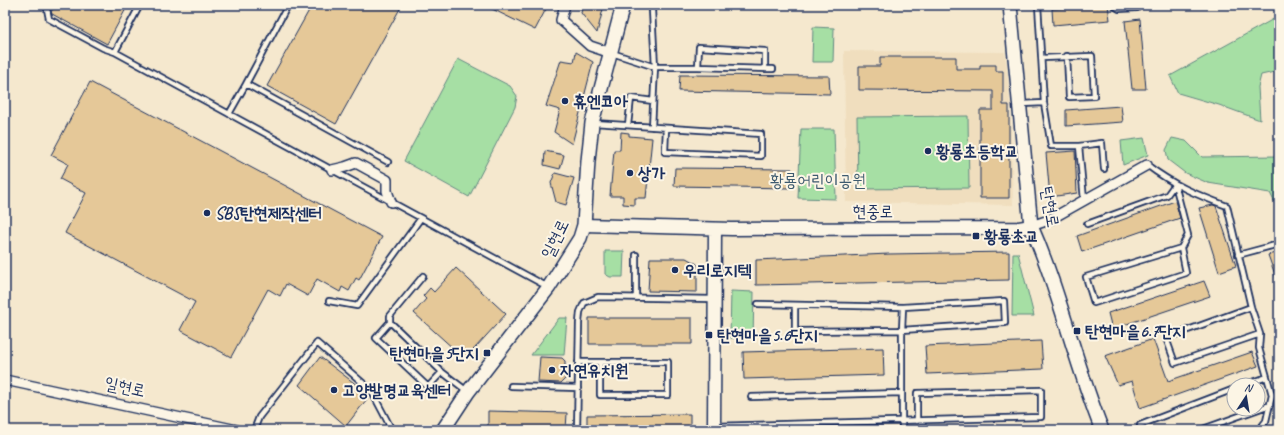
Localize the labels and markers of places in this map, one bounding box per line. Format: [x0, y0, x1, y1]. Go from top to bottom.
place label: 휴엔코아 [573, 91, 629, 112]
marker: 휴엔코아 [560, 96, 570, 106]
place label: 황룡초등학교 [936, 141, 1018, 162]
marker: 황룡초등학교 [923, 146, 933, 156]
place label: 상가 [637, 163, 666, 184]
marker: 상가 [625, 168, 635, 178]
place label: SBS탄현제작센터 [215, 203, 322, 224]
marker: SBS탄현제작센터 [202, 208, 212, 218]
place label: 황룡초교 [984, 226, 1039, 247]
marker: 황룡초교 [971, 231, 981, 241]
place label: 우리로지텍 [683, 260, 752, 281]
marker: 우리로지텍 [670, 265, 680, 275]
place label: 탄현마을6.7단지 [1085, 321, 1186, 342]
place label: 탄현마을5.6단지 [717, 325, 818, 346]
marker: 탄현마을6.7단지 [1072, 326, 1082, 336]
marker: 탄현마을5.6단지 [704, 330, 714, 340]
place label: 탄현마을5단지 [390, 343, 479, 364]
marker: 탄현마을5단지 [482, 348, 492, 358]
place label: 자연유치원 [560, 360, 628, 381]
marker: 자연유치원 [547, 365, 557, 375]
place label: 고양발명교육센터 [342, 380, 451, 401]
marker: 고양발명교육센터 [329, 385, 339, 395]

